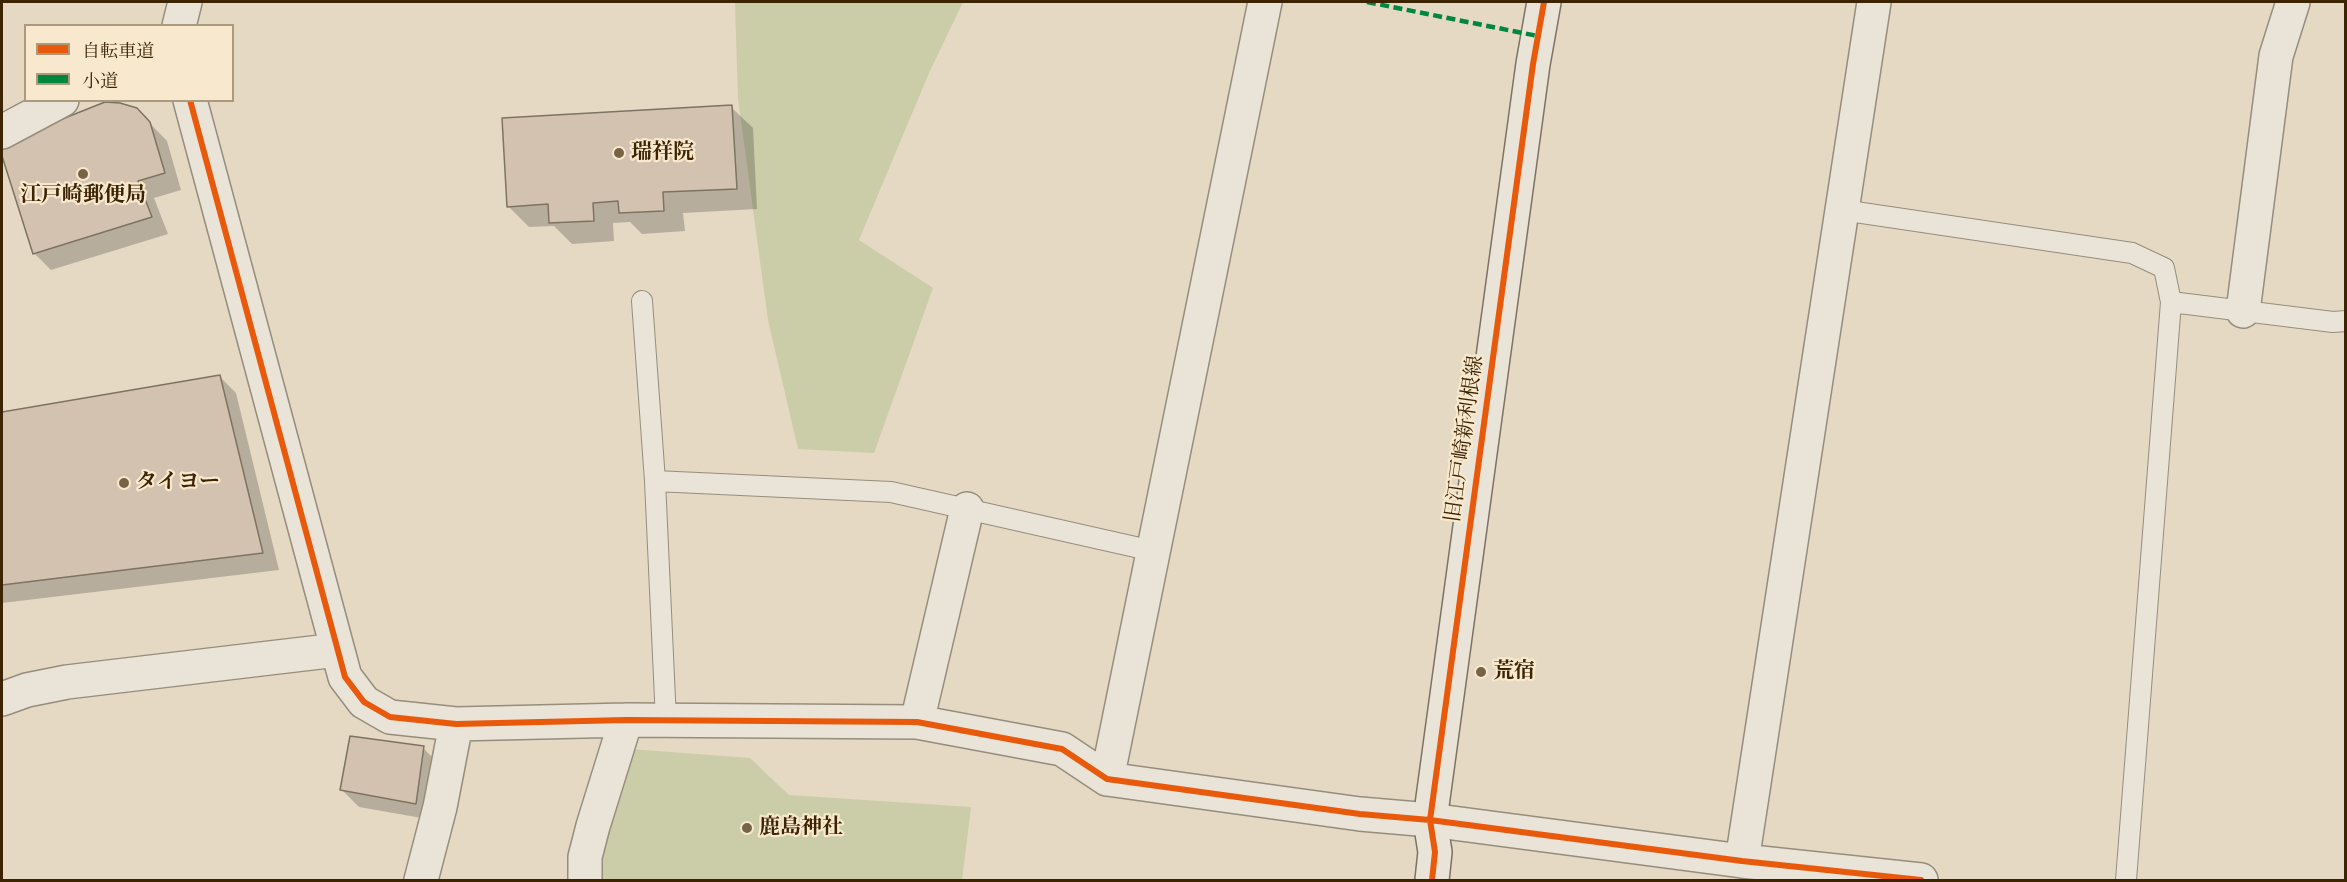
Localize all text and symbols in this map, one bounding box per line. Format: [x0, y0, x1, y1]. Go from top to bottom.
legend [24, 24, 234, 102]
text: 自転車道 [82, 40, 154, 62]
text: 小道 [82, 70, 118, 92]
place label: 瑞祥院 [631, 140, 694, 166]
marker: 瑞祥院 [612, 146, 626, 160]
marker: 江戸崎郵便局 [76, 167, 90, 181]
place label: 江戸崎郵便局 [20, 183, 146, 209]
street label: 旧江戸崎新利根線 [1441, 354, 1489, 524]
place label: タイヨー [136, 470, 220, 496]
marker: タイヨー [117, 476, 131, 490]
place label: 荒宿 [1493, 659, 1535, 685]
marker: 荒宿 [1474, 665, 1488, 679]
place label: 鹿島神社 [759, 815, 843, 841]
marker: 鹿島神社 [740, 821, 754, 835]

